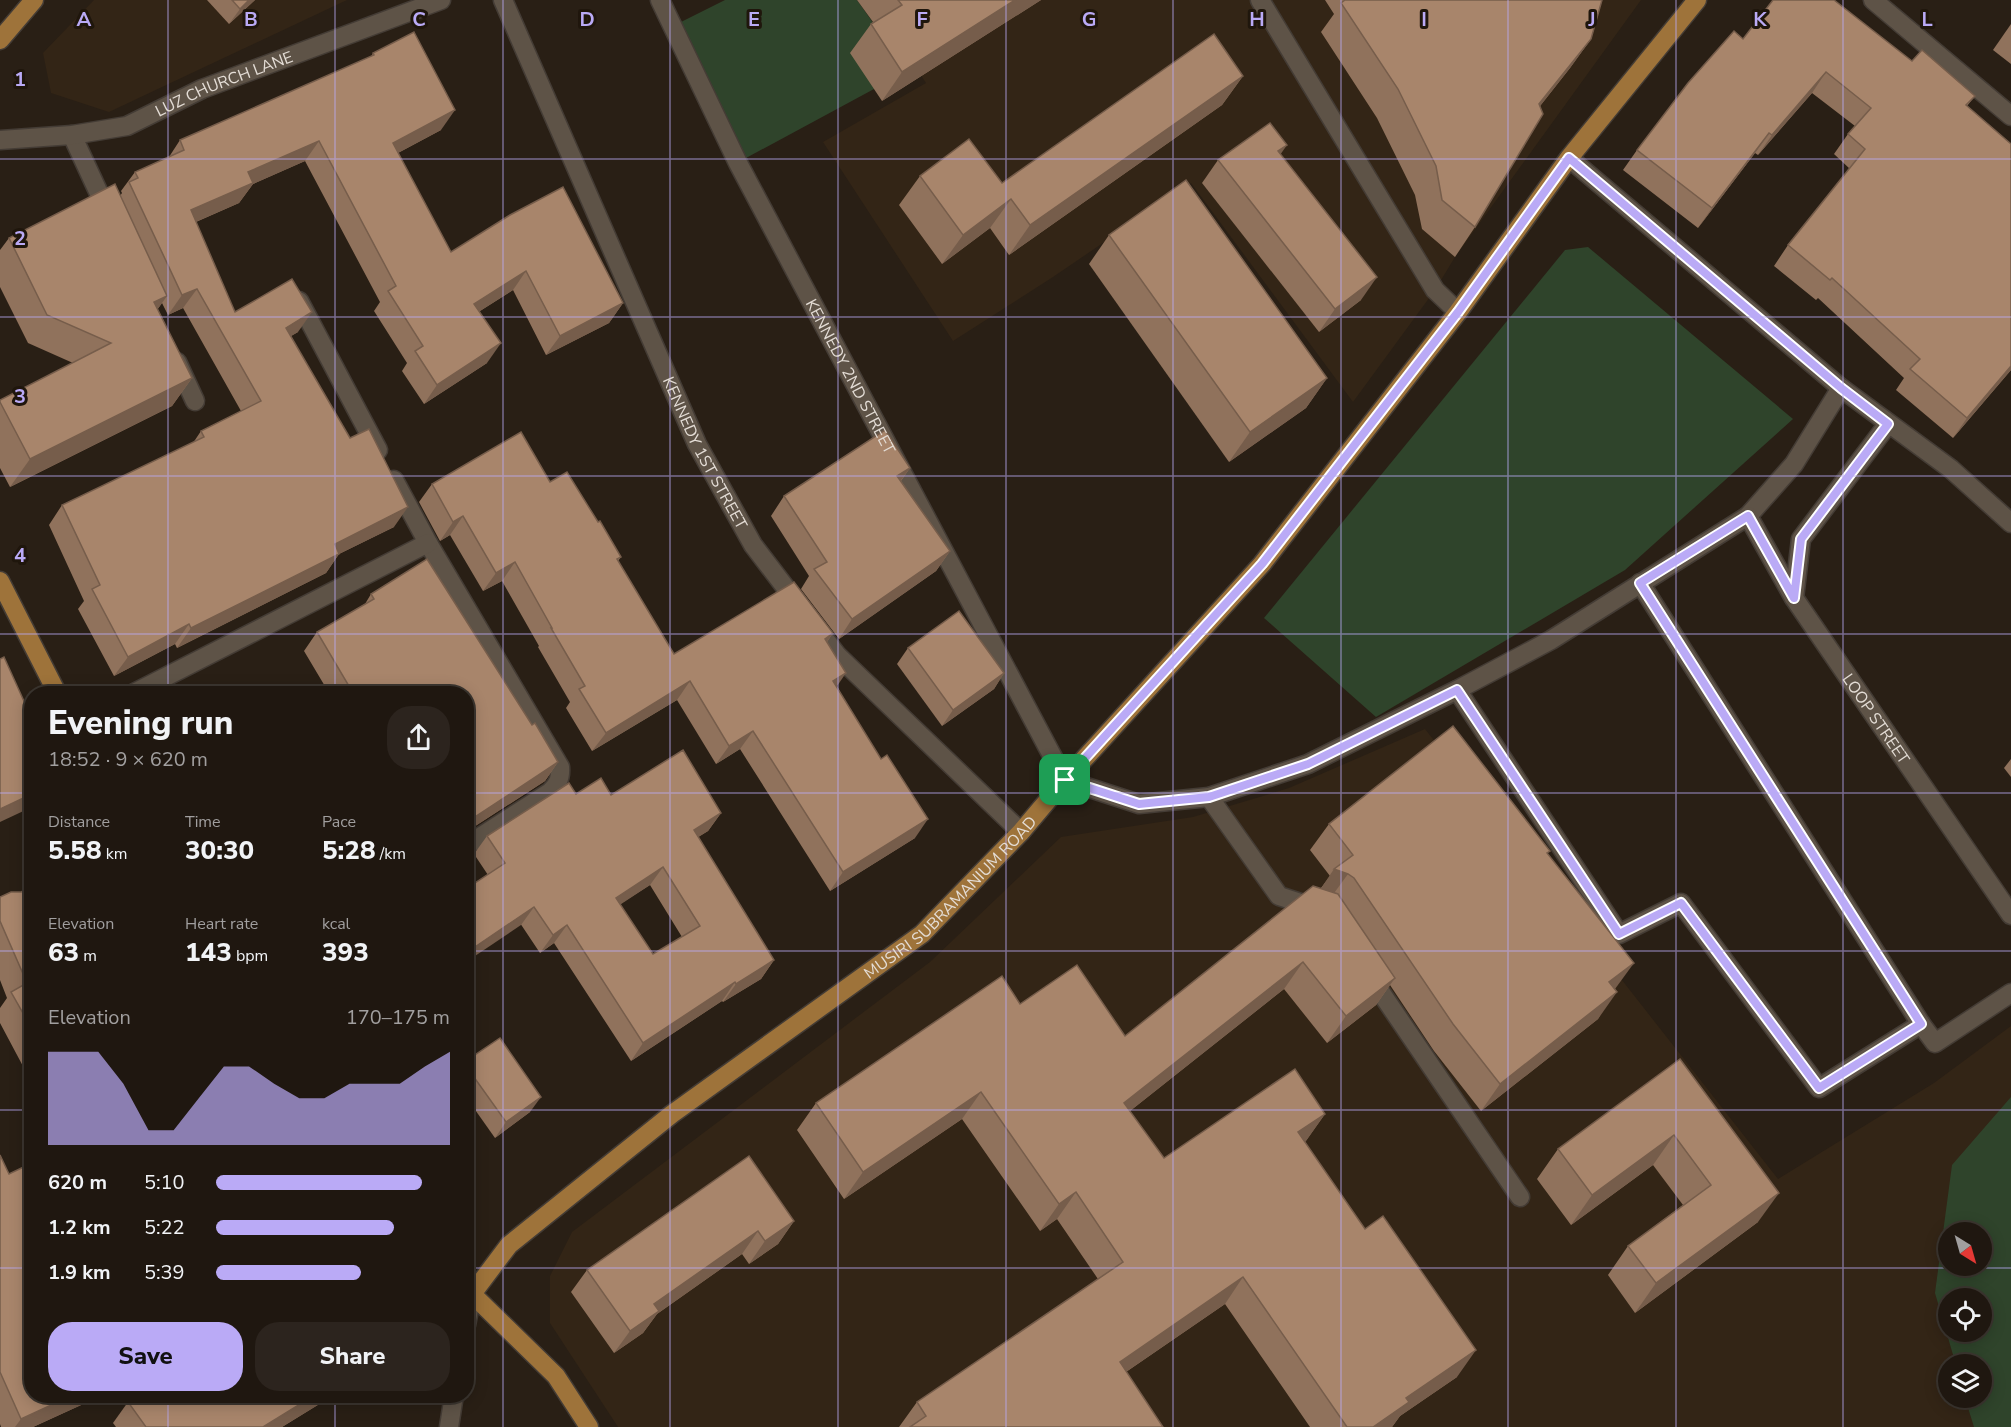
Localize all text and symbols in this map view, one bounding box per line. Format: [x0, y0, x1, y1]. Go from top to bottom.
text: A [77, 6, 92, 33]
text: B [244, 6, 258, 33]
text: C [412, 6, 426, 33]
text: D [579, 6, 595, 33]
text: E [748, 6, 760, 33]
text: F [916, 6, 928, 33]
text: G [1082, 6, 1096, 33]
text: H [1249, 6, 1265, 33]
text: I [1421, 6, 1427, 33]
text: J [1587, 6, 1596, 33]
text: K [1753, 6, 1767, 33]
text: L [1921, 6, 1933, 33]
street label: LUZ CHURCH LANE [152, 46, 296, 122]
text: 1 [14, 66, 26, 93]
text: 2 [14, 225, 26, 252]
street label: KENNEDY 2ND STREET [800, 295, 900, 458]
street label: KENNEDY 1ST STREET [657, 373, 752, 534]
text: 3 [14, 383, 26, 410]
text: 4 [14, 542, 26, 569]
street label: LOOP STREET [1837, 669, 1915, 769]
text: Evening run [48, 701, 233, 746]
button: share [387, 706, 450, 769]
text: 18:52 · 9 × 620 m [48, 746, 208, 773]
pin [1039, 754, 1090, 805]
icon: arrive [1048, 763, 1081, 796]
text: Distance [48, 811, 110, 833]
text: Time [185, 811, 221, 833]
text: Pace [322, 811, 356, 833]
street label: MUSIRI SUBRAMANIUM ROAD [860, 812, 1042, 984]
text: 5.58 [48, 833, 102, 868]
text: 30:30 [185, 833, 254, 868]
text: 5:28 [322, 833, 376, 868]
text: km [102, 843, 127, 865]
text: /km [376, 843, 406, 865]
text: Elevation [48, 913, 114, 935]
text: Heart rate [185, 913, 258, 935]
text: kcal [322, 913, 350, 935]
text: 63 [48, 935, 79, 970]
text: 143 [185, 935, 232, 970]
text: 393 [322, 935, 369, 970]
text: m [79, 945, 97, 967]
text: bpm [232, 945, 268, 967]
text: Elevation [48, 1004, 131, 1031]
text: 170–175 m [346, 1004, 450, 1031]
text: 620 m [48, 1169, 107, 1196]
text: 5:10 [144, 1169, 185, 1196]
text: 1.2 km [48, 1214, 111, 1241]
text: 5:22 [144, 1214, 185, 1241]
north arrow [1938, 1222, 1992, 1276]
map controls [1938, 1222, 1992, 1408]
text: 1.9 km [48, 1259, 111, 1286]
text: 5:39 [144, 1259, 185, 1286]
button: locate [1938, 1288, 1992, 1342]
button: Save [48, 1322, 243, 1391]
button: Share [255, 1322, 450, 1391]
button: layers [1938, 1354, 1992, 1408]

